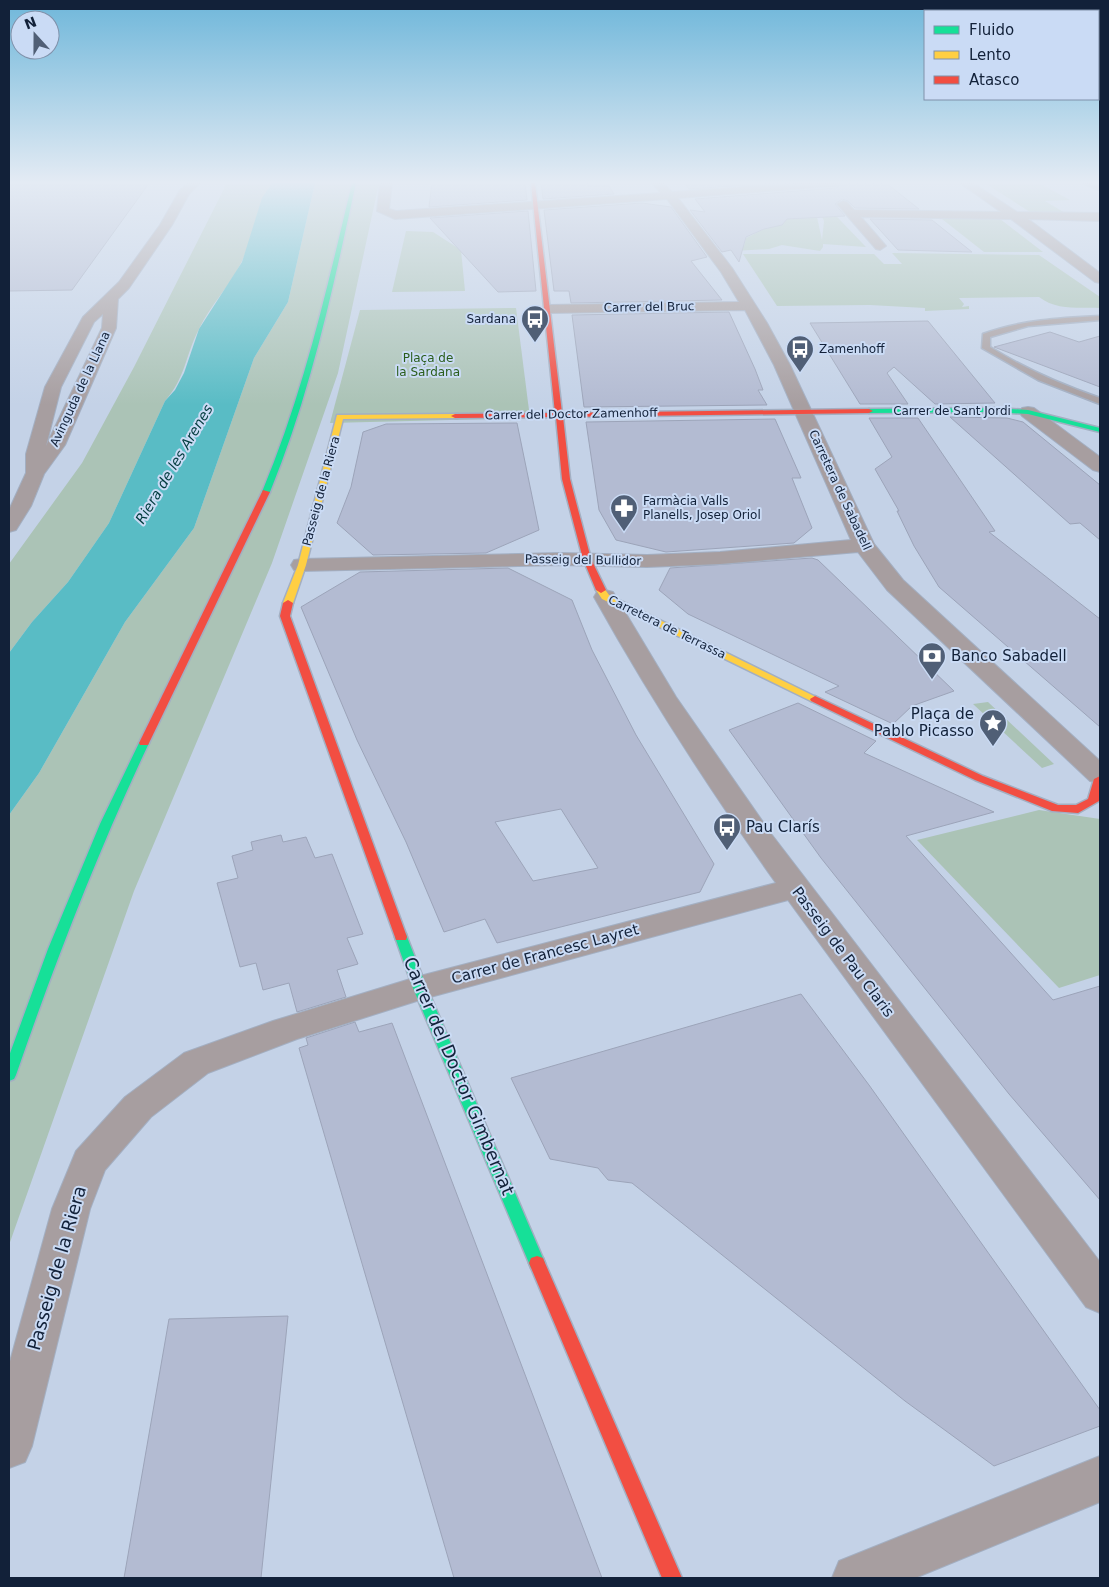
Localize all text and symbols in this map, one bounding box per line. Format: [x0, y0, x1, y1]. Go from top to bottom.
north arrow [10, 10, 60, 60]
legend [924, 10, 1099, 100]
text: N [22, 13, 39, 32]
text: Fluido [969, 21, 1014, 39]
text: Lento [969, 46, 1011, 64]
text: Atasco [969, 71, 1019, 89]
street label: Carrer del Bruc [603, 299, 695, 315]
bus stop icon: Sardana [520, 304, 550, 343]
place label: Sardana [466, 312, 516, 326]
street label: Avinguda de la Llana [47, 329, 113, 449]
bus stop icon: Zamenhoff [785, 334, 815, 373]
place label: Zamenhoff [819, 342, 885, 356]
park label: Plaça de la Sardana [396, 351, 460, 379]
water label: Riera de les Arenes [132, 402, 216, 526]
street label: Carrer de Sant Jordi [893, 404, 1011, 418]
street label: Carrer del Doctor Zamenhoff [484, 405, 658, 423]
street label: Carretera de Sabadell [806, 428, 874, 552]
street label: Passeig de la Riera [300, 434, 342, 548]
pharmacy icon: Farmàcia Valls Planells, Josep Oriol [609, 493, 639, 532]
place label: Farmàcia Valls Planells, Josep Oriol [643, 494, 761, 522]
street label: Passeig del Bullidor [525, 552, 641, 568]
street label: Carretera de Terrassa [606, 592, 728, 662]
bank icon: Banco Sabadell [917, 641, 947, 680]
place label: Banco Sabadell [951, 647, 1067, 665]
place label: Plaça de Pablo Picasso [874, 705, 974, 740]
place icon: Plaça de Pablo Picasso [978, 708, 1008, 747]
bus stop icon: Pau Clarís [712, 812, 742, 851]
place label: Pau Clarís [746, 818, 820, 836]
street label: Passeig de Pau Claris [788, 883, 898, 1021]
street label: Carrer de Francesc Layret [449, 920, 641, 988]
street label: Carrer del Doctor Gimbernat [400, 954, 519, 1198]
street label: Passeig de la Riera [23, 1183, 90, 1352]

